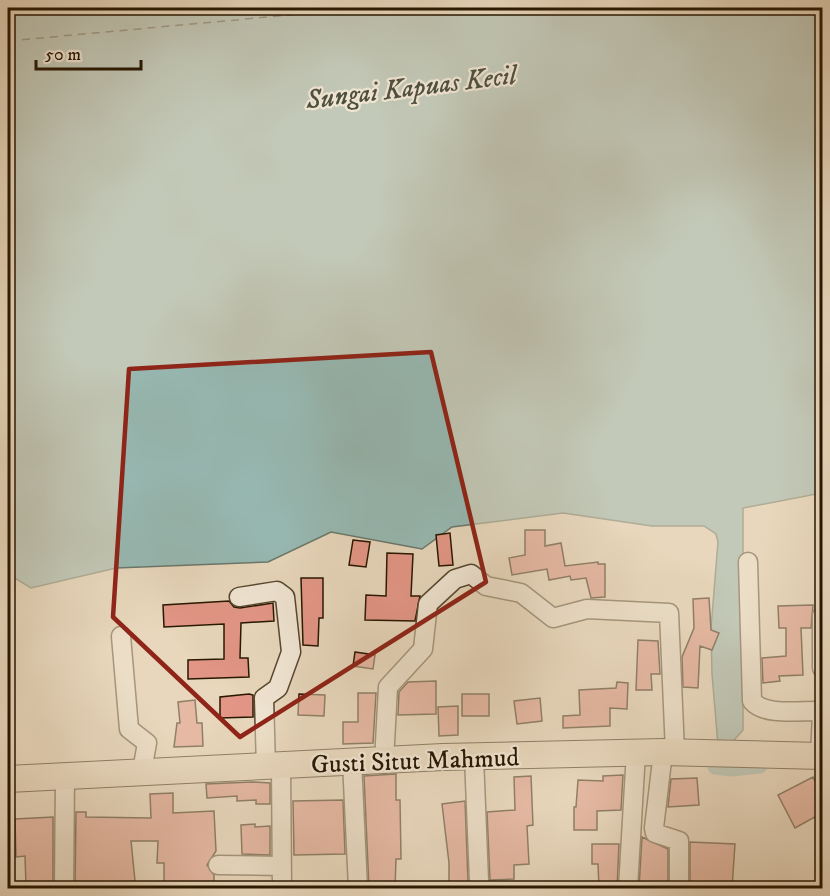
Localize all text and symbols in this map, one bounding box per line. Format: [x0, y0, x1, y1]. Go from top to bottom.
scale bar [36, 33, 141, 71]
text: 50 m [45, 44, 81, 66]
water label: Sungai Kapuas Kecil [303, 58, 521, 118]
street label: Gusti Situt Mahmud [310, 741, 520, 782]

